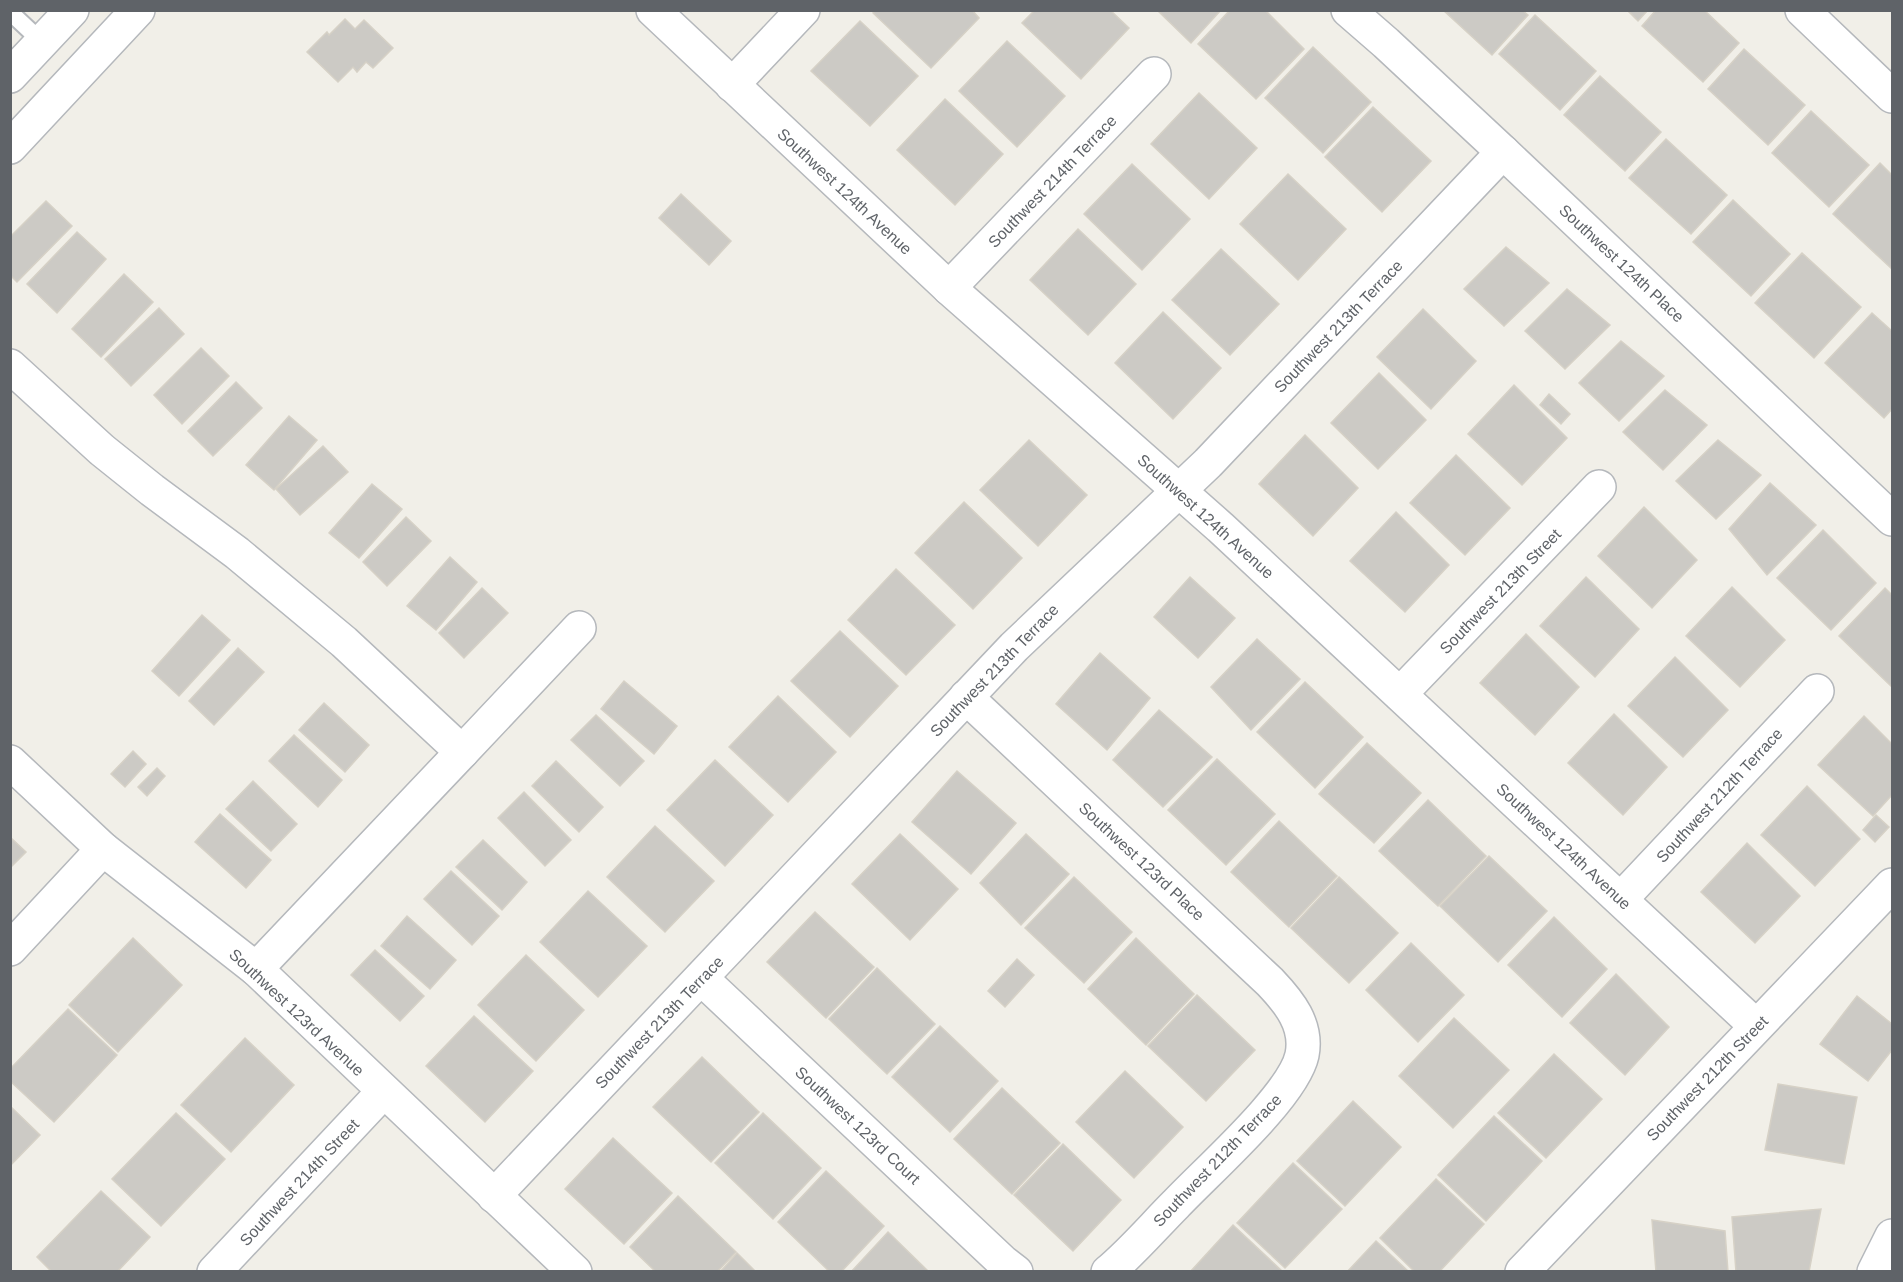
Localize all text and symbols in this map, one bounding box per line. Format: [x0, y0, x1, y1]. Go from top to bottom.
street label: Southwest 214th Terrace [985, 112, 1120, 251]
street label: Southwest 124th Avenue [774, 125, 915, 258]
street label: Southwest 124th Place [1556, 201, 1687, 325]
street label: Southwest 213th Terrace [1271, 257, 1406, 396]
street label: Southwest 124th Avenue [1134, 451, 1277, 582]
street label: Southwest 213th Street [1436, 525, 1565, 657]
street label: Southwest 213th Terrace [927, 601, 1062, 740]
street label: Southwest 212th Terrace [1653, 725, 1786, 866]
street label: Southwest 124th Avenue [1493, 780, 1634, 913]
street label: Southwest 123rd Place [1076, 799, 1208, 924]
street label: Southwest 123rd Avenue [226, 946, 367, 1079]
street label: Southwest 213th Terrace [592, 953, 727, 1092]
street label: Southwest 212th Street [1643, 1012, 1772, 1144]
street label: Southwest 123rd Court [792, 1063, 924, 1188]
street label: Southwest 212th Terrace [1150, 1091, 1285, 1230]
street label: Southwest 214th Street [236, 1115, 363, 1249]

